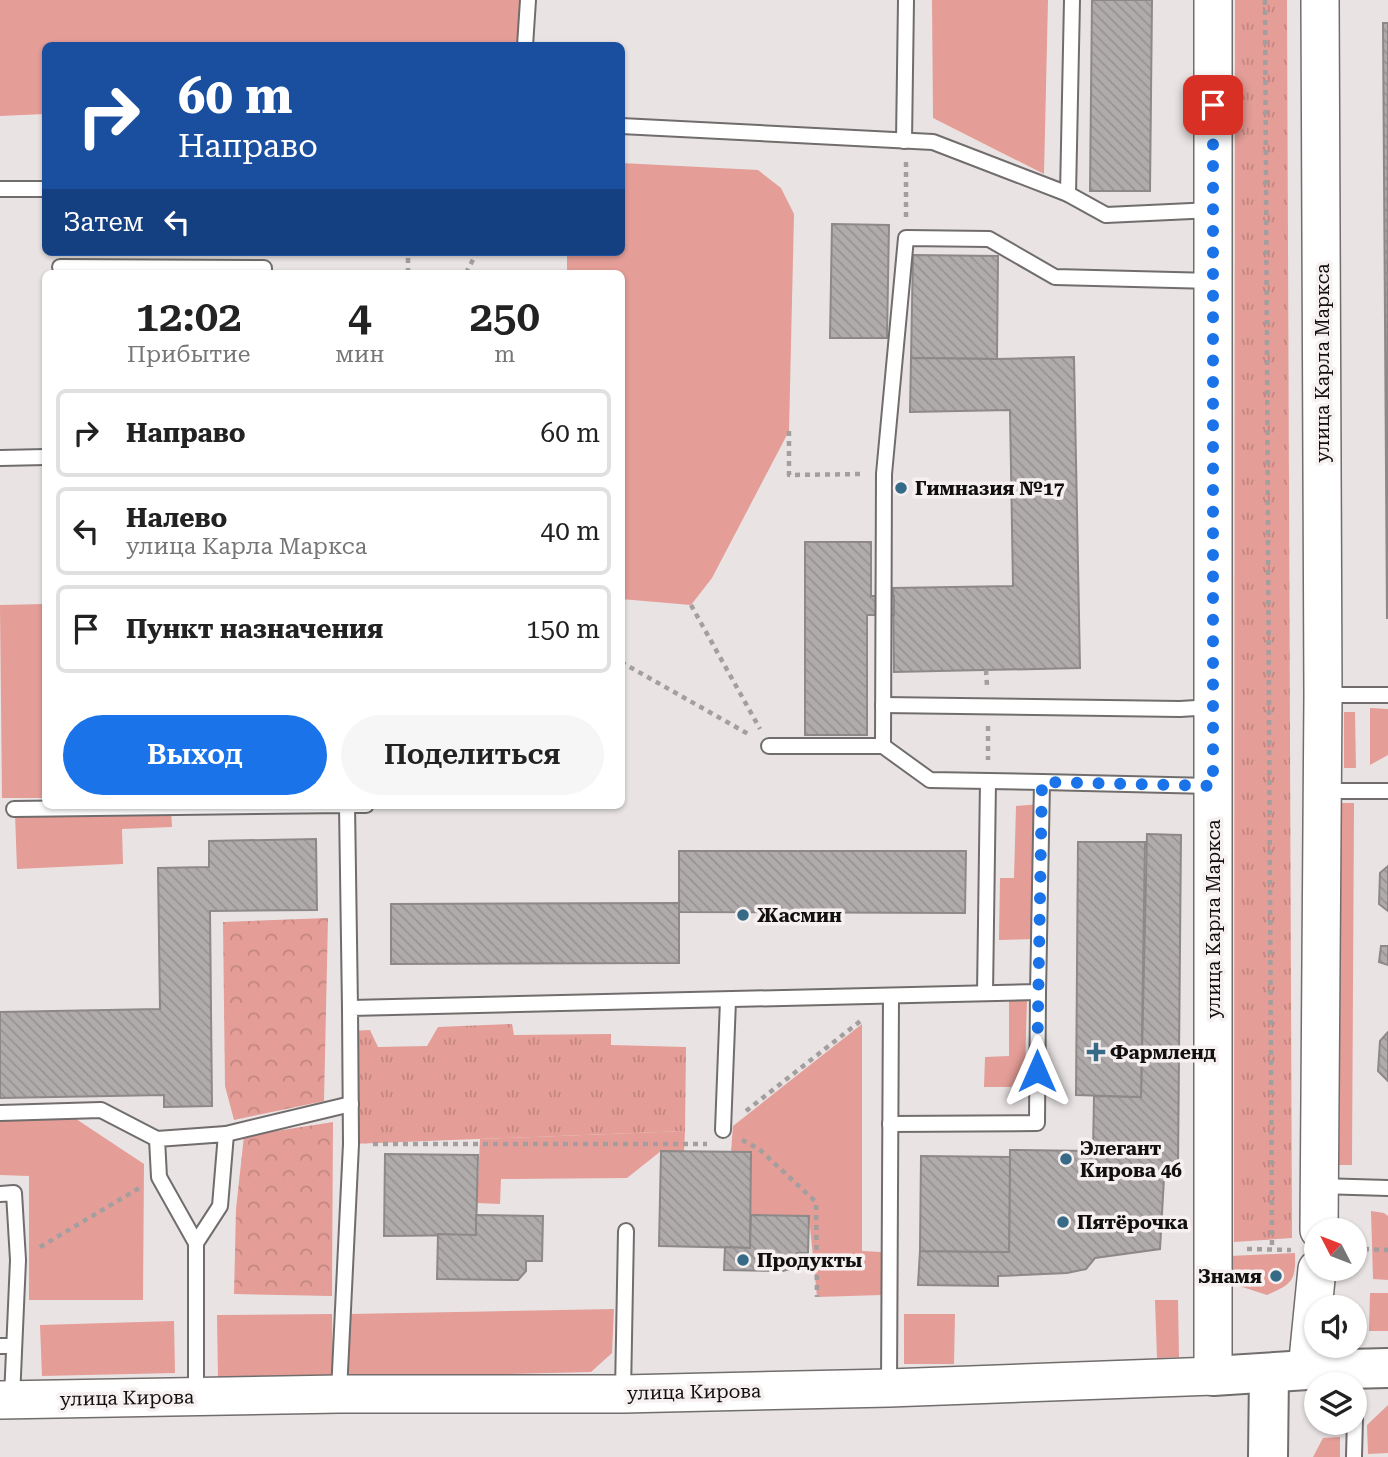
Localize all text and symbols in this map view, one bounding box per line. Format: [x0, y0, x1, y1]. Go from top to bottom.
text: 60 m [178, 68, 293, 125]
icon: right [63, 70, 154, 161]
pin [1183, 75, 1243, 135]
icon: arrive [1194, 86, 1232, 124]
text: Направо [178, 127, 318, 165]
icon: left [158, 203, 196, 241]
text: Затем [63, 207, 144, 237]
street label: улица Карла Маркса [1311, 263, 1334, 463]
text: 12:02 [135, 292, 242, 341]
text: 4 [348, 292, 372, 341]
text: 250 [469, 292, 540, 341]
text: Прибытие [127, 341, 250, 368]
text: мин [335, 341, 384, 368]
text: m [494, 341, 515, 368]
icon: right [67, 414, 105, 452]
text: Направо [126, 418, 246, 448]
text: 60 m [541, 418, 600, 448]
place label: Гимназия №17 [915, 477, 1065, 500]
marker: Гимназия №17 [893, 480, 909, 496]
text: Налево [126, 503, 227, 533]
icon: left [67, 512, 105, 550]
text: 40 m [541, 516, 600, 546]
text: улица Карла Маркса [126, 533, 367, 560]
icon: arrive [67, 610, 105, 648]
text: Пункт назначения [126, 614, 383, 644]
text: 150 m [526, 614, 600, 644]
button: Выход [63, 715, 327, 795]
button: Поделиться [341, 715, 604, 795]
street label: улица Карла Маркса [1202, 819, 1225, 1019]
place label: Жасмин [757, 904, 842, 927]
marker: Жасмин [735, 907, 751, 923]
position arrow [1000, 1034, 1074, 1108]
place label: Фармленд [1110, 1041, 1216, 1064]
marker: Фармленд [1088, 1044, 1104, 1060]
place label: Элегант Кирова 46 [1080, 1137, 1182, 1182]
marker: Элегант Кирова 46 [1058, 1151, 1074, 1167]
place label: Пятёрочка [1077, 1211, 1188, 1234]
marker: Пятёрочка [1055, 1214, 1071, 1230]
north arrow [1304, 1218, 1367, 1281]
map controls [1304, 1218, 1367, 1435]
place label: Продукты [757, 1249, 862, 1272]
marker: Продукты [735, 1252, 751, 1268]
place label: Знамя [1198, 1265, 1262, 1288]
marker: Знамя [1268, 1268, 1284, 1284]
button: sound [1304, 1295, 1367, 1358]
button: layers [1304, 1372, 1367, 1435]
street label: улица Кирова [627, 1379, 762, 1405]
street label: улица Кирова [60, 1385, 195, 1411]

